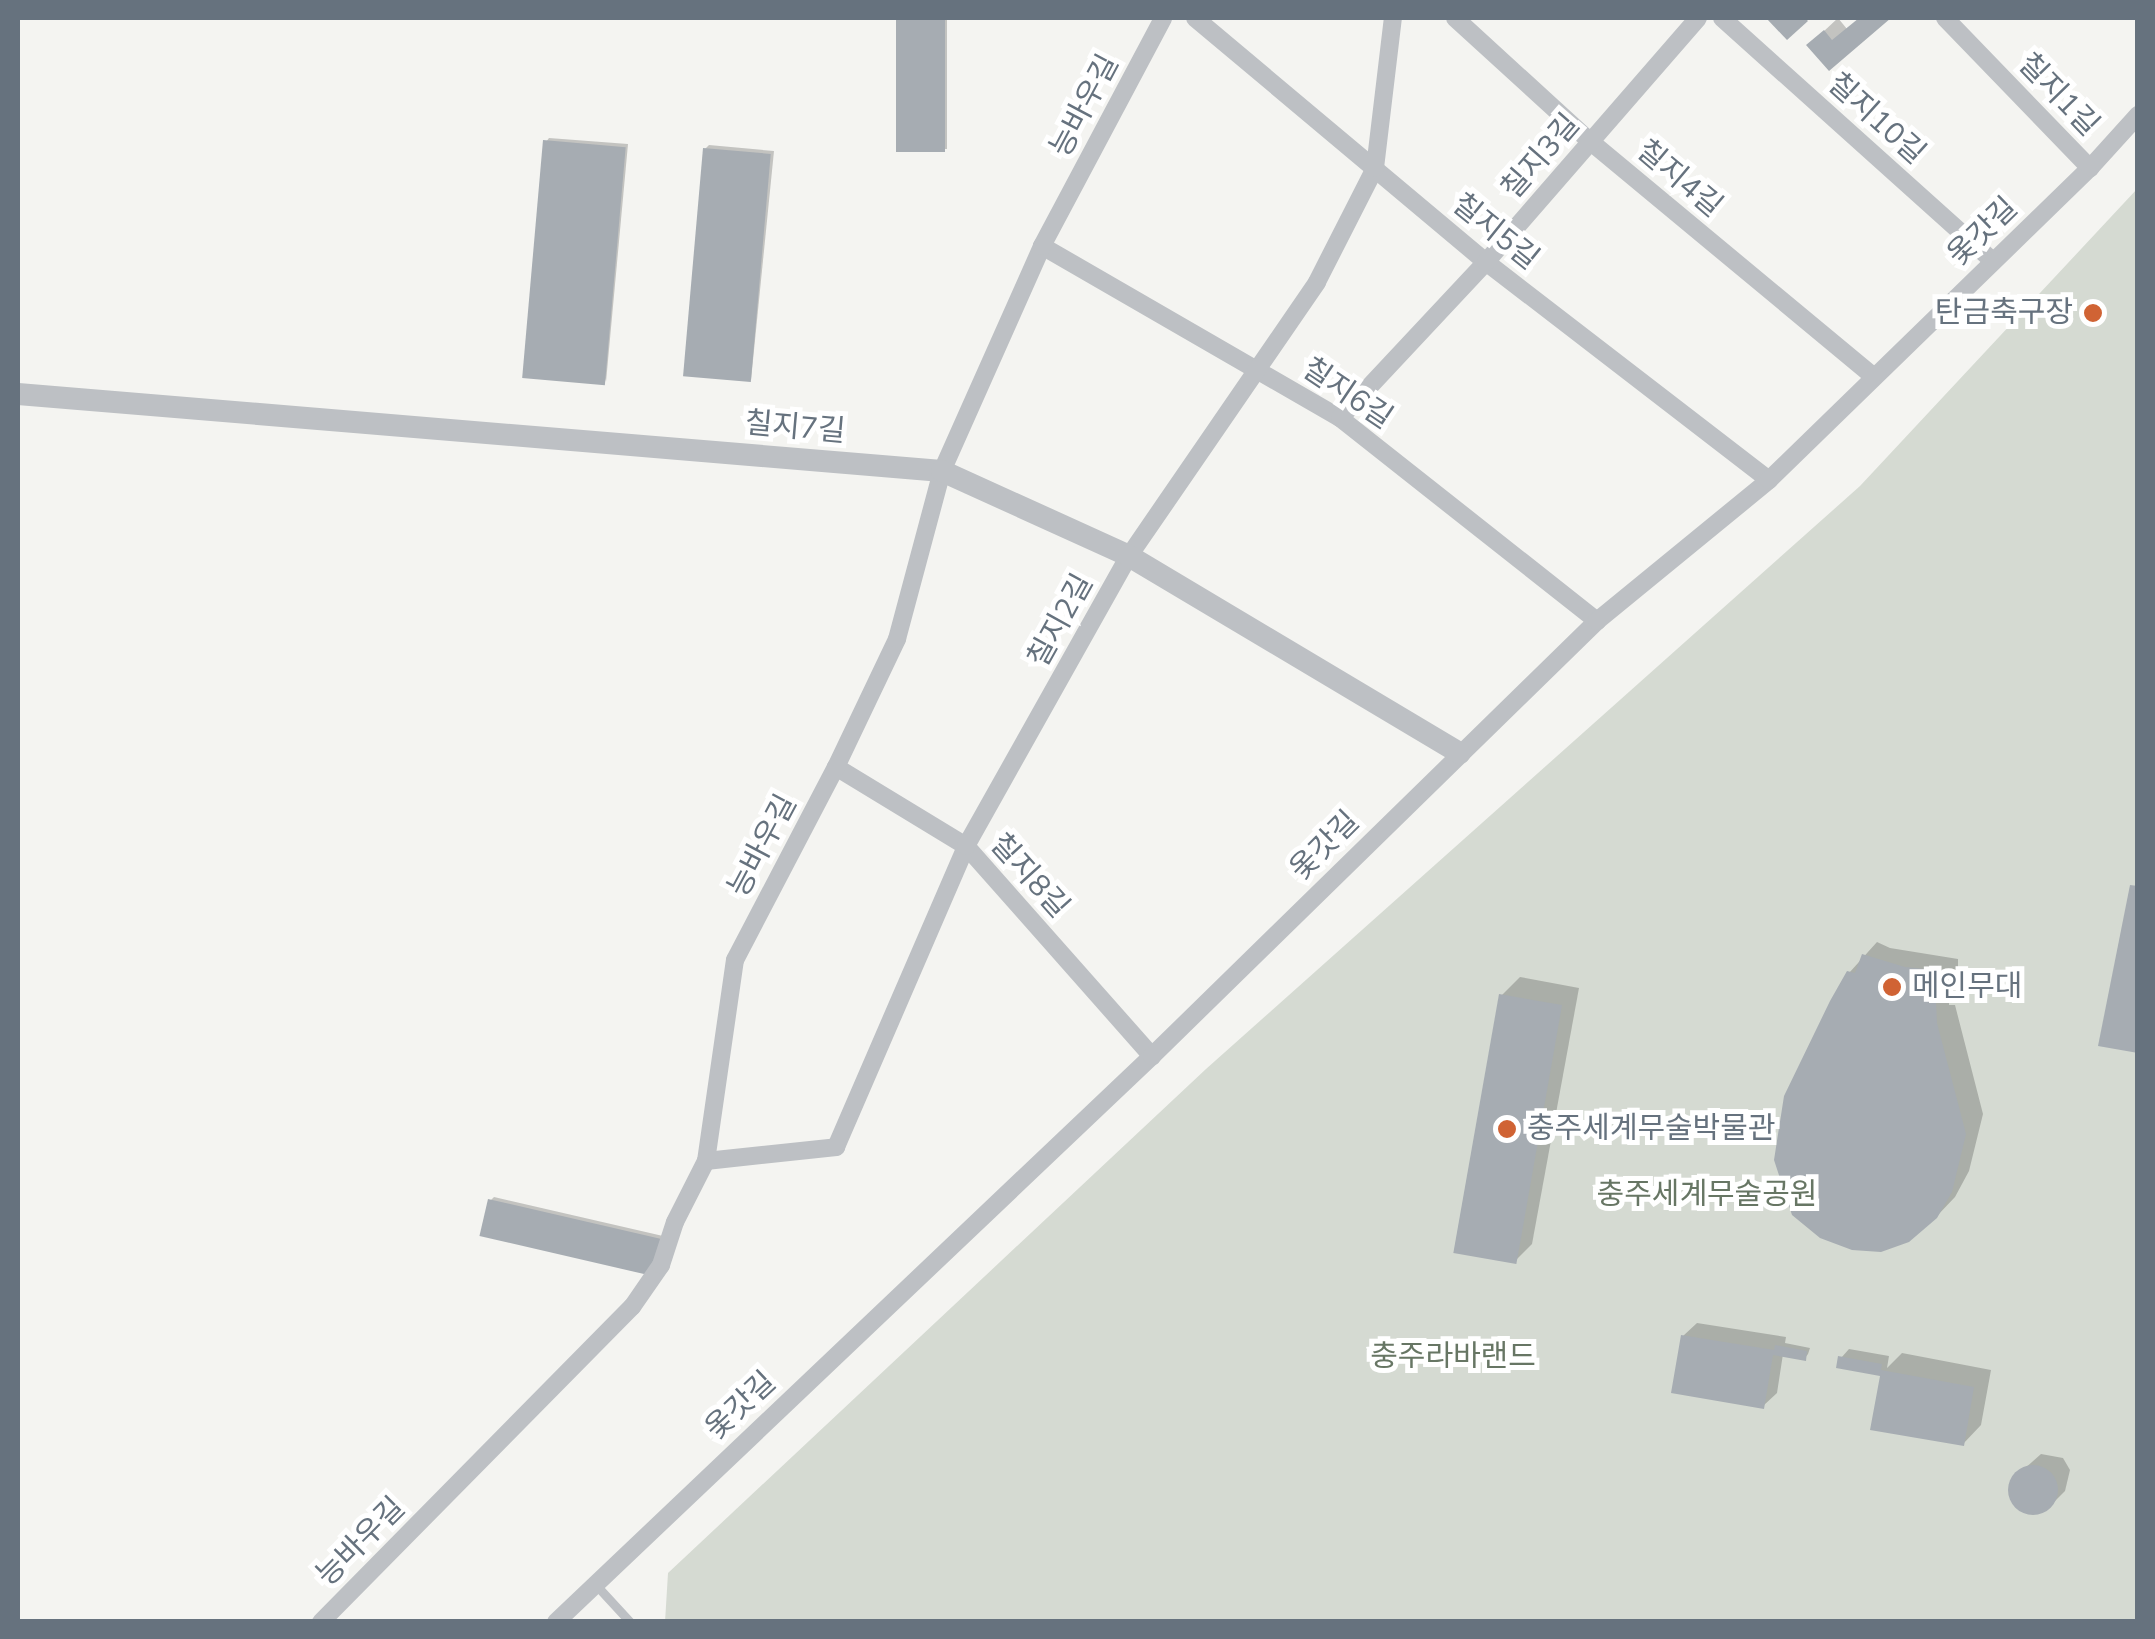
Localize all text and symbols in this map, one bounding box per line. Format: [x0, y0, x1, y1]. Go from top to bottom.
street label: 칠지1길 [2010, 46, 2106, 144]
street label: 능바우길 [1043, 49, 1127, 163]
street label: 칠지10길 [1820, 66, 1932, 172]
street label: 칠지3길 [1494, 107, 1588, 207]
street label: 칠지4길 [1629, 133, 1729, 225]
street label: 칠지5길 [1445, 186, 1545, 278]
street label: 옻갓길 [1941, 190, 2025, 274]
place label: 탄금축구장 [1935, 295, 2073, 331]
marker: 탄금축구장 [2082, 302, 2104, 324]
street label: 칠지6길 [1295, 351, 1399, 437]
street label: 칠지7길 [743, 406, 847, 450]
street label: 칠지2길 [1021, 568, 1101, 674]
street label: 능바우길 [721, 789, 805, 903]
street label: 옻갓길 [1283, 804, 1367, 888]
street label: 칠지8길 [982, 827, 1076, 925]
place label: 메인무대 [1912, 969, 2022, 1005]
marker: 메인무대 [1881, 976, 1903, 998]
place label: 충주세계무술박물관 [1527, 1111, 1775, 1147]
marker: 충주세계무술박물관 [1496, 1118, 1518, 1140]
park label: 충주세계무술공원 [1597, 1177, 1817, 1213]
park label: 충주라바랜드 [1370, 1339, 1536, 1375]
street label: 옻갓길 [698, 1365, 784, 1447]
street label: 능바우길 [309, 1490, 413, 1594]

